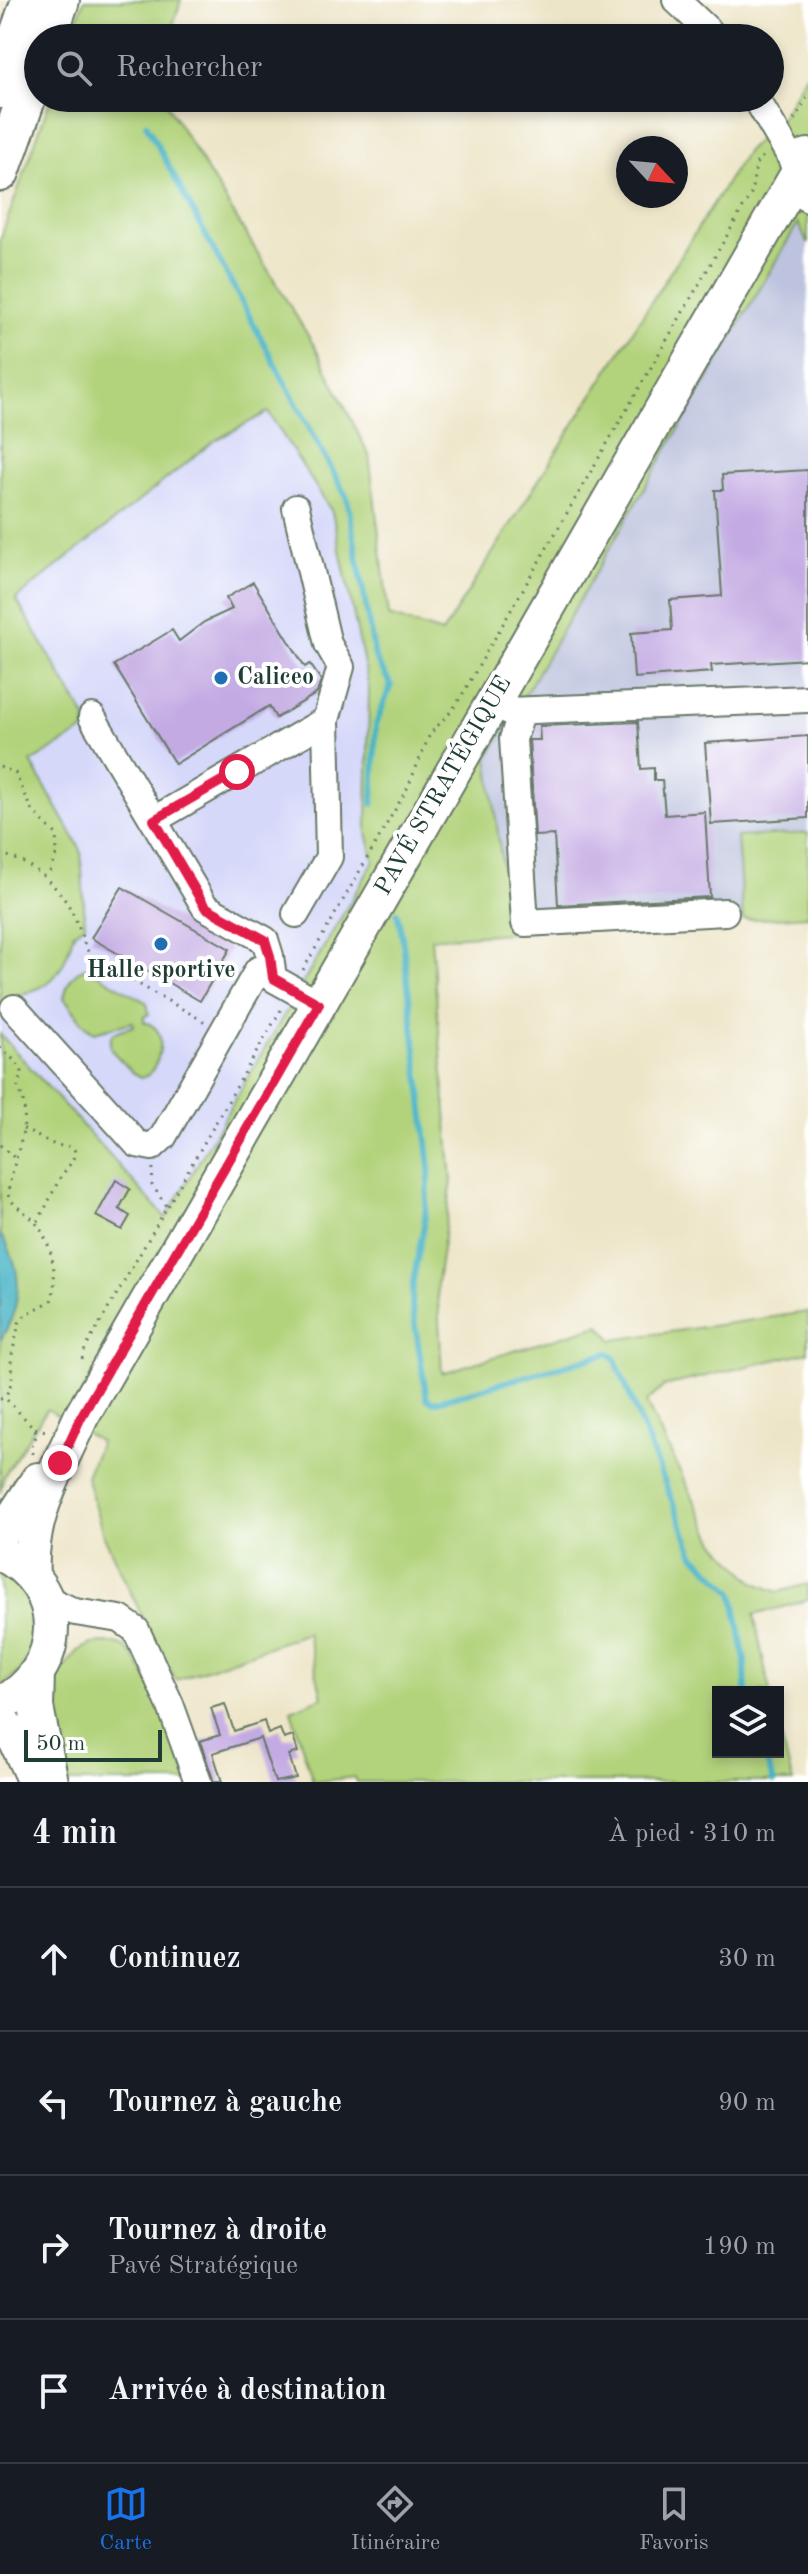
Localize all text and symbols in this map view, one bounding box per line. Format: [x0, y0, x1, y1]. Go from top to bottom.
search box [24, 24, 784, 112]
icon: search [52, 46, 96, 90]
text: Rechercher [116, 53, 262, 83]
north arrow [616, 136, 688, 208]
place label: Caliceo [237, 666, 314, 690]
marker: Caliceo [212, 669, 230, 687]
street label: PAVÉ STRATÉGIQUE [368, 670, 517, 900]
route start [219, 754, 255, 790]
marker: Halle sportive [152, 935, 170, 953]
place label: Halle sportive [86, 959, 236, 983]
route end [42, 1445, 78, 1481]
map controls [712, 1686, 784, 1758]
button: layers [712, 1686, 784, 1758]
scale bar [24, 1726, 162, 1762]
text: 50 m [36, 1733, 85, 1755]
text: 4 min [32, 1817, 117, 1851]
text: À pied · 310 m [608, 1821, 776, 1847]
icon: ahead [32, 1937, 76, 1981]
text: Continuez [108, 1944, 241, 1974]
text: 30 m [718, 1946, 776, 1972]
icon: left [32, 2081, 76, 2125]
text: Tournez à gauche [108, 2088, 342, 2118]
text: 90 m [718, 2090, 776, 2116]
text: Tournez à droite [108, 2216, 327, 2246]
icon: right [32, 2225, 76, 2269]
text: 190 m [703, 2234, 776, 2260]
text: Pavé Stratégique [108, 2253, 298, 2279]
icon: arrive [32, 2369, 76, 2413]
text: Arrivée à destination [108, 2376, 387, 2406]
tab: Carte [99, 2482, 152, 2557]
tab: Itinéraire [351, 2482, 440, 2557]
tab: Favoris [639, 2482, 709, 2557]

